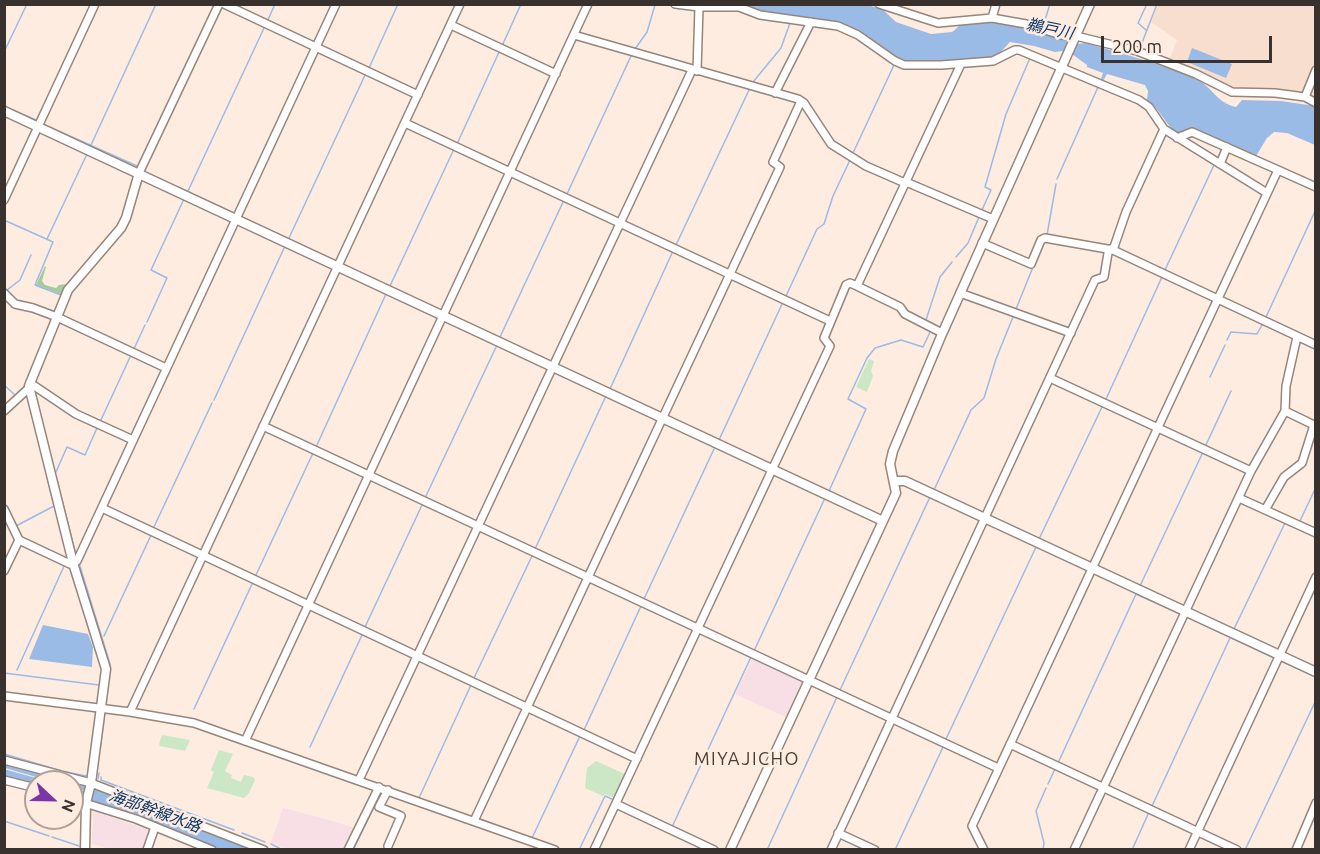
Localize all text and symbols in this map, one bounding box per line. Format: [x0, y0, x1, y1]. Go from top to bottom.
water label: 鵜戸川 [1025, 15, 1075, 43]
scale bar [1104, 24, 1275, 62]
text: 200 m [1112, 36, 1162, 56]
district label: MIYAJICHO [694, 748, 800, 770]
north arrow [24, 770, 84, 830]
water label: 海部幹線水路 [107, 786, 203, 836]
text: N [58, 797, 79, 815]

